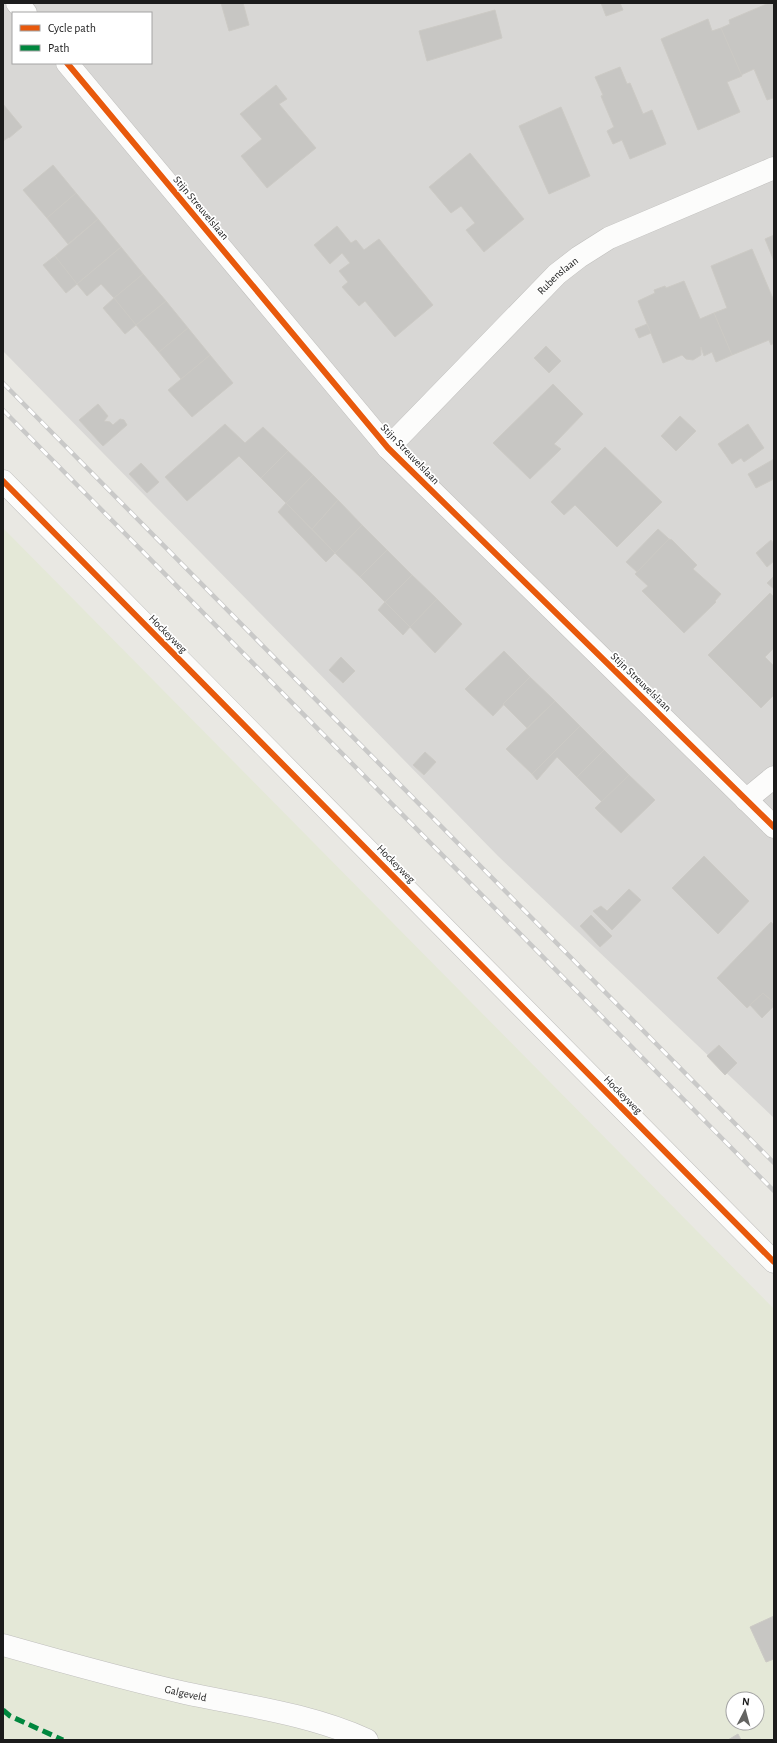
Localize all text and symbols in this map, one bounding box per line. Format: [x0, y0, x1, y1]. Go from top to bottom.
legend [12, 12, 152, 64]
text: Cycle path [48, 22, 96, 35]
text: Path [48, 42, 70, 54]
street label: Stijn Streuvelslaan [171, 174, 231, 242]
street label: Rubenslaan [535, 255, 580, 296]
street label: Stijn Streuvelslaan [378, 422, 442, 486]
street label: Hockeyweg [147, 613, 190, 656]
street label: Stijn Streuvelslaan [609, 650, 673, 714]
street label: Hockeyweg [375, 843, 418, 886]
street label: Hockeyweg [602, 1074, 645, 1117]
street label: Galgeveld [164, 1683, 208, 1703]
north arrow [725, 1691, 765, 1731]
text: N [742, 1696, 750, 1707]

